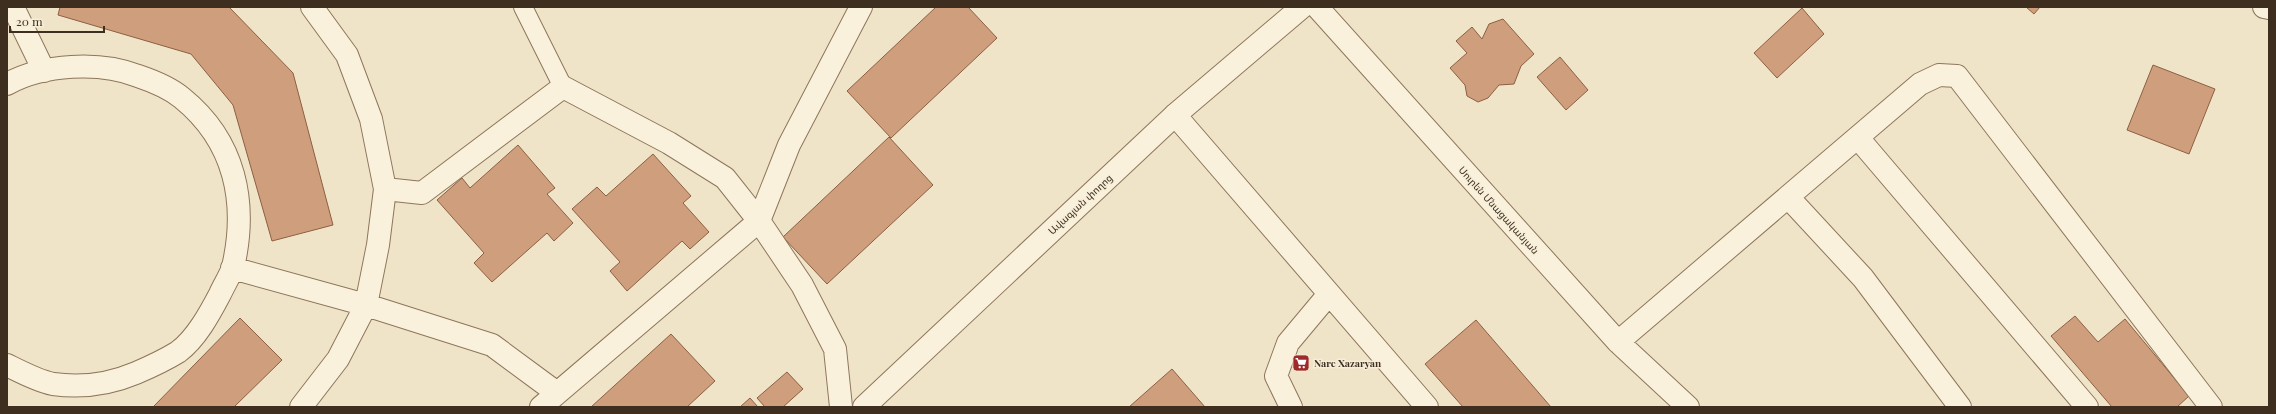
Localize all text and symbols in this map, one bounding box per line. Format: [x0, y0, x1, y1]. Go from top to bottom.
scale bar [10, 8, 104, 34]
text: 20 m [16, 13, 43, 29]
street label: Սուրեն Մնացականյան [1456, 163, 1542, 257]
street label: Ավագյան փողոց [1045, 171, 1115, 237]
supermarket icon: Nare Xazaryan [1291, 353, 1311, 373]
place label: Nare Xazaryan [1314, 356, 1382, 370]

